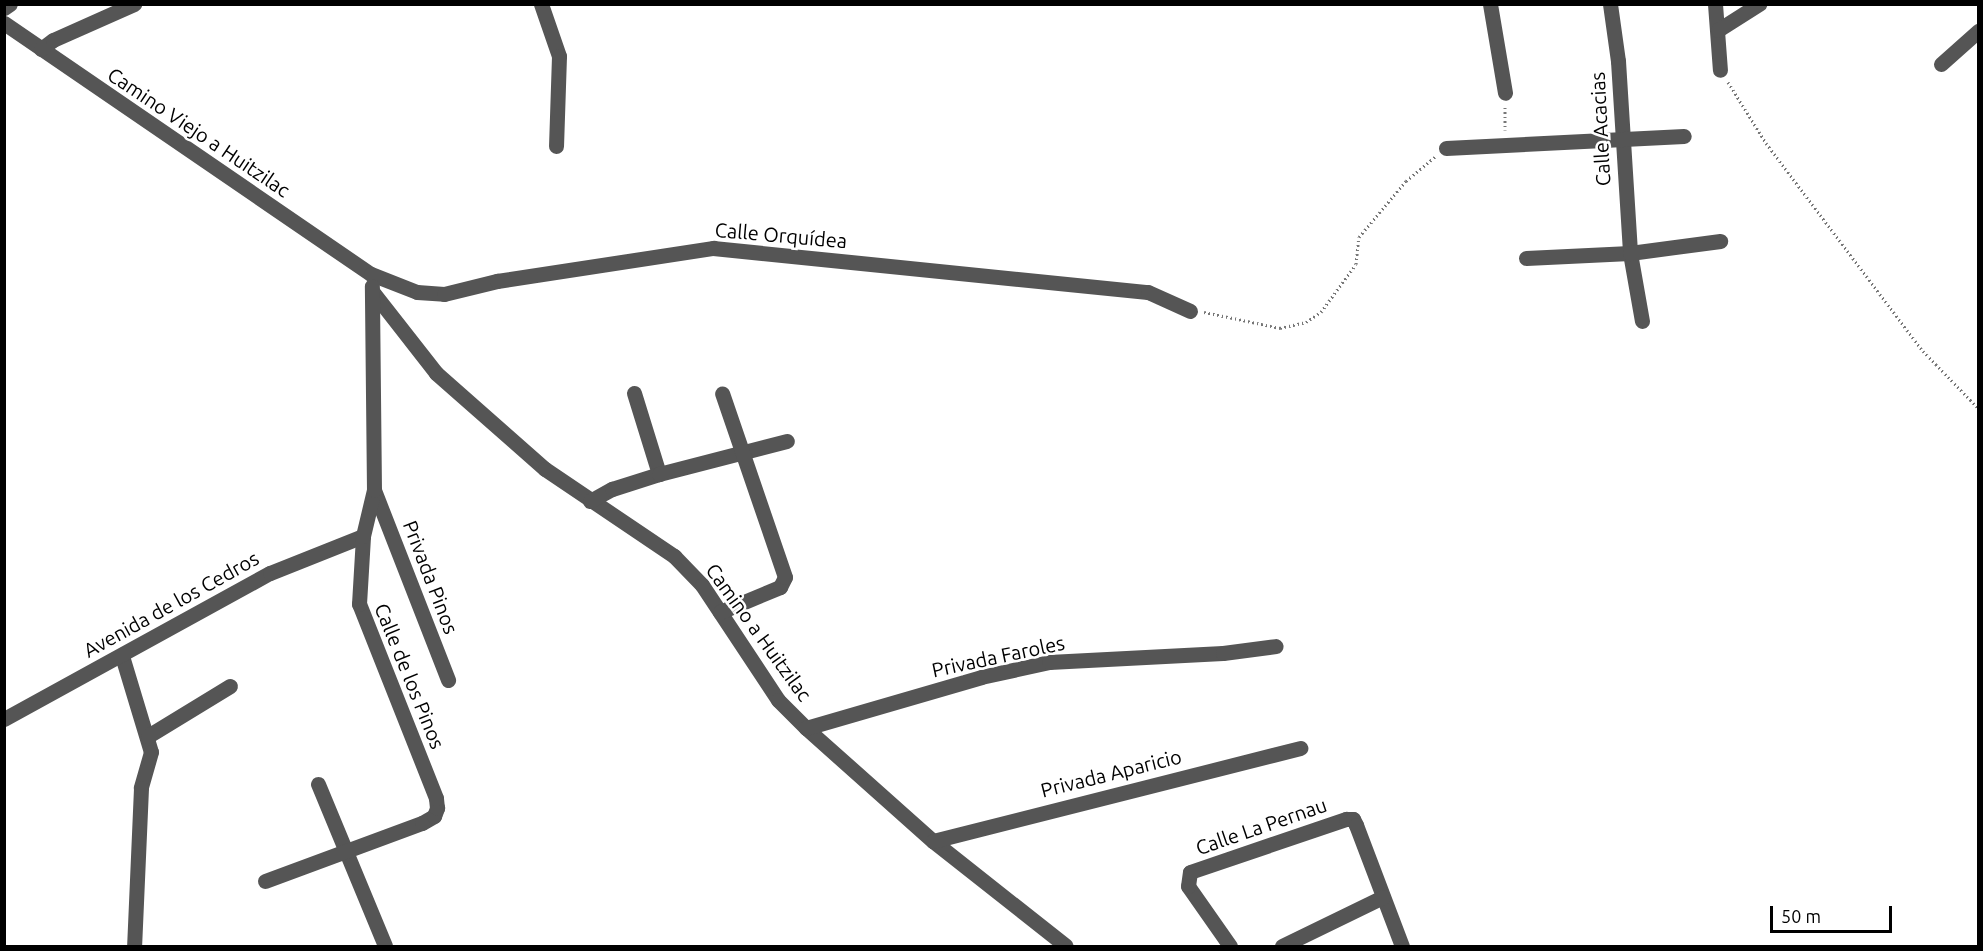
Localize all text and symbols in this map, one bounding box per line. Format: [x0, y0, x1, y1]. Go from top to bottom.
street label: Camino Viejo a Huitzilac [103, 62, 295, 202]
street label: Calle Acacias [1585, 71, 1615, 187]
street label: Calle Orquídea [714, 217, 848, 253]
street label: Privada Pinos [398, 517, 464, 637]
street label: Avenida de los Cedros [79, 546, 263, 662]
street label: Camino a Huitzilac [701, 559, 817, 705]
street label: Calle de los Pinos [370, 600, 450, 752]
street label: Privada Faroles [929, 630, 1067, 682]
street label: Privada Aparicio [1038, 744, 1184, 802]
street label: Calle La Pernau [1192, 792, 1330, 860]
scale bar [1773, 894, 1894, 932]
text: 50 m [1781, 906, 1821, 926]

